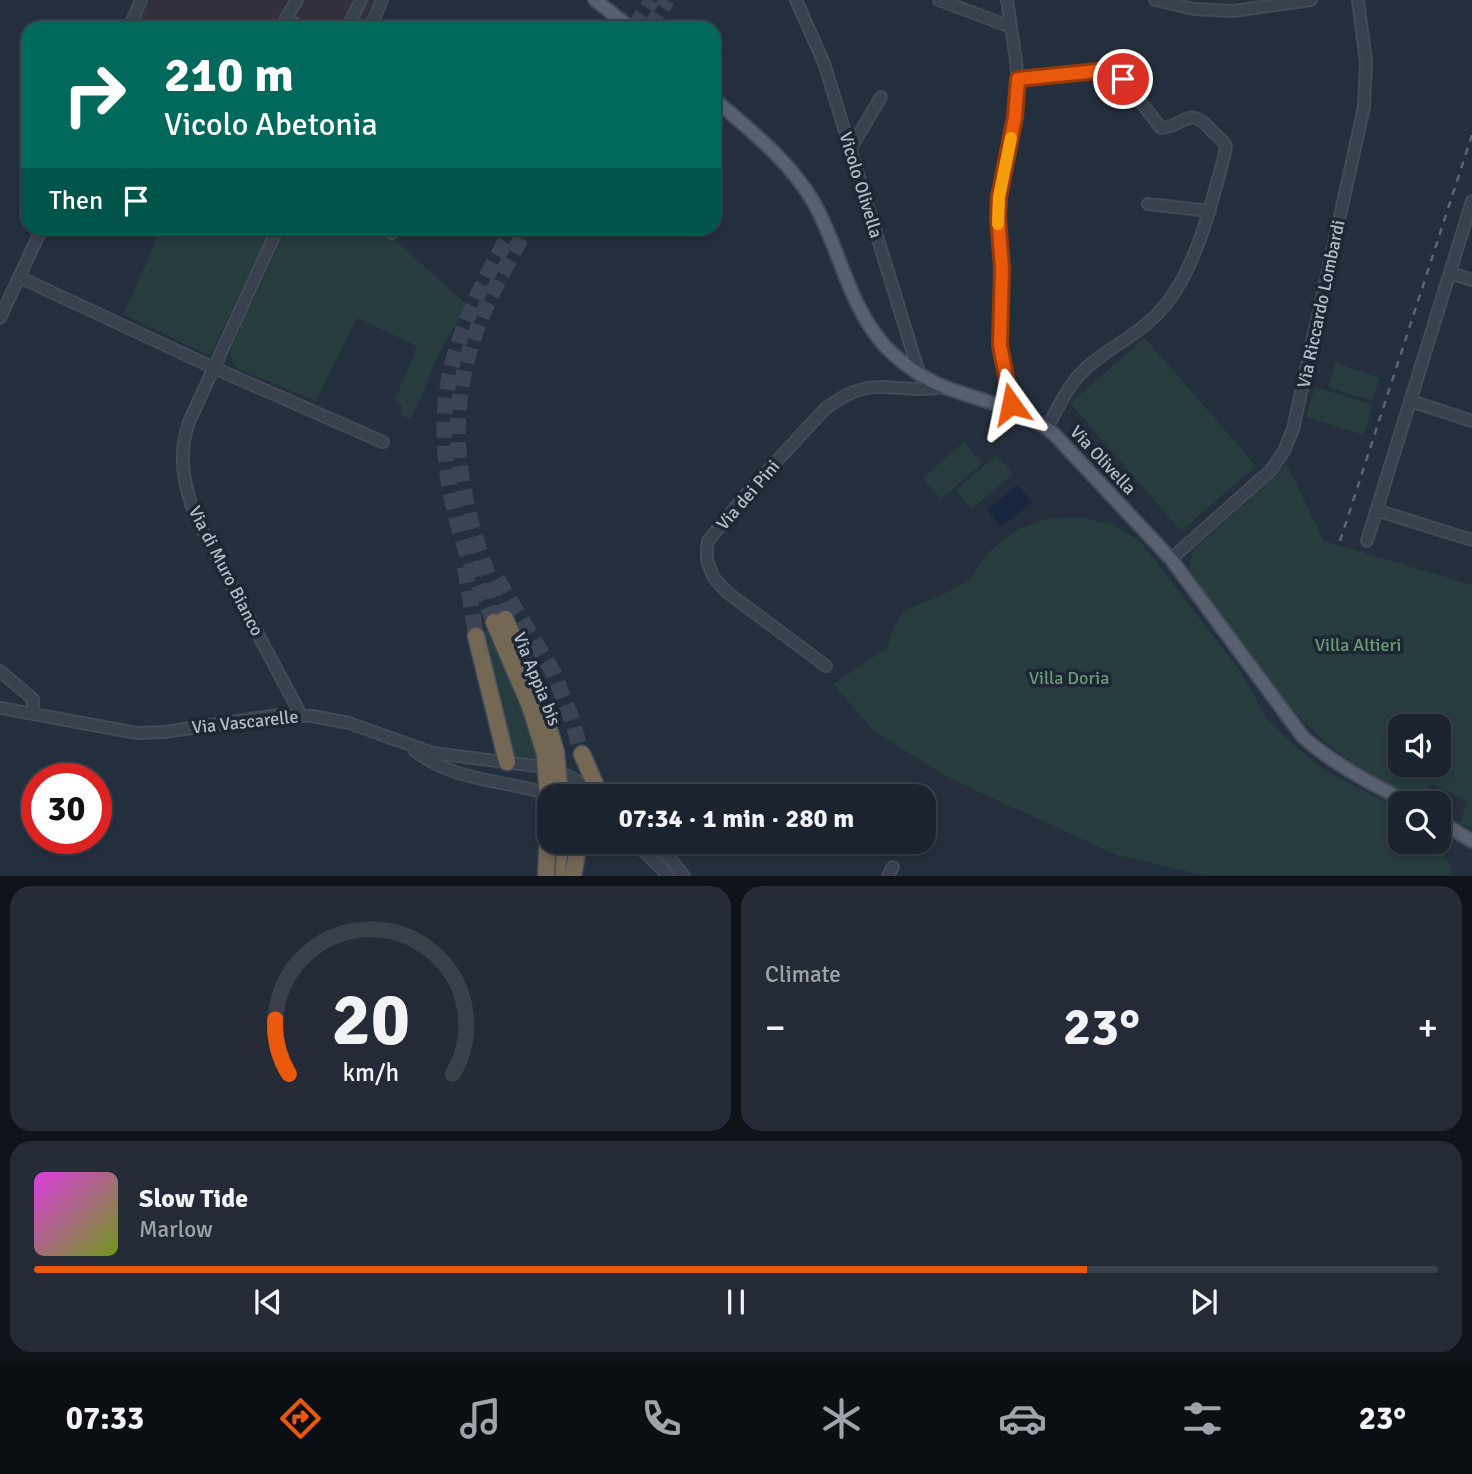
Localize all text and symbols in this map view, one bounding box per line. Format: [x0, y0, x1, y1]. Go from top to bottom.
text: 210 m [164, 45, 294, 105]
icon: right [49, 49, 140, 140]
pin [1093, 49, 1153, 109]
icon: arrive [1104, 60, 1142, 98]
text: Vicolo Abetonia [164, 105, 378, 144]
street label: Vicolo Olivella [834, 129, 888, 241]
icon: arrive [117, 182, 155, 220]
text: Then [49, 185, 103, 217]
street label: Via Riccardo Lombardi [1292, 218, 1350, 390]
position arrow [974, 367, 1048, 441]
street label: Via Olivella [1065, 421, 1141, 499]
street label: Via dei Pini [712, 456, 784, 534]
street label: Via di Muro Bianco [184, 502, 268, 640]
street label: Via Appia bis [508, 629, 566, 729]
park label: Villa Altieri [1315, 634, 1401, 656]
park label: Villa Doria [1029, 667, 1109, 689]
street label: Via Vascarelle [191, 705, 299, 739]
map controls [1388, 714, 1451, 854]
button: sound [1388, 714, 1451, 777]
speed limit sign: 30 [21, 763, 112, 854]
button: search [1388, 791, 1451, 854]
text: 07:34 · 1 min · 280 m [619, 803, 854, 835]
text: Climate [765, 960, 841, 989]
text: 20 [331, 977, 410, 1066]
text: 23° [1063, 995, 1140, 1059]
text: − [765, 1004, 786, 1051]
text: + [1417, 1004, 1438, 1051]
text: km/h [342, 1057, 399, 1088]
text: Slow Tide [139, 1183, 248, 1215]
text: Marlow [139, 1215, 213, 1244]
icon: previous [249, 1283, 287, 1321]
icon: pause [717, 1283, 755, 1321]
icon: next [1185, 1283, 1223, 1321]
icon: directions [276, 1394, 325, 1443]
icon: music [456, 1394, 505, 1443]
icon: phone [637, 1394, 686, 1443]
icon: climate [817, 1394, 866, 1443]
icon: car [998, 1394, 1047, 1443]
icon: filters [1178, 1394, 1227, 1443]
text: 07:33 [66, 1399, 144, 1438]
text: 23° [1359, 1399, 1406, 1438]

